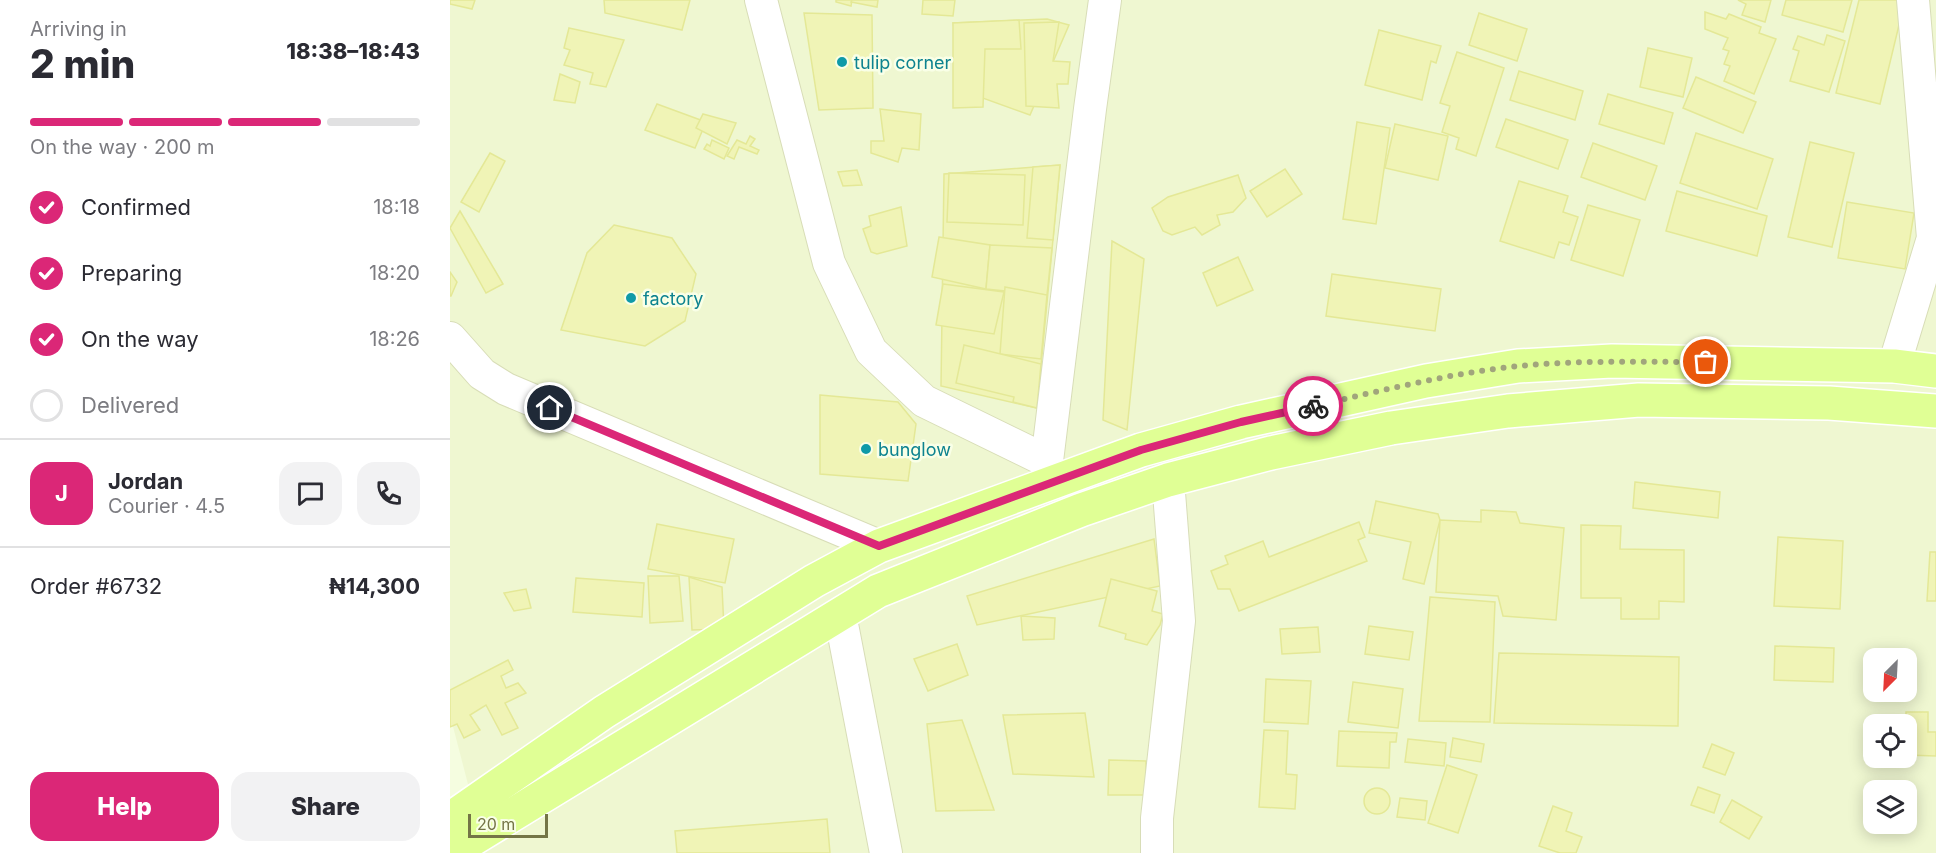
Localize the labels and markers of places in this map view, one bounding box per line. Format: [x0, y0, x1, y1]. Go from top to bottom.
place label: tulip corner [854, 52, 952, 73]
marker: tulip corner [835, 55, 849, 69]
place label: factory [643, 288, 703, 309]
marker: factory [624, 291, 638, 305]
pin [1680, 336, 1731, 387]
pin [524, 382, 575, 433]
place label: bunglow [878, 439, 951, 460]
marker: bunglow [859, 442, 873, 456]

